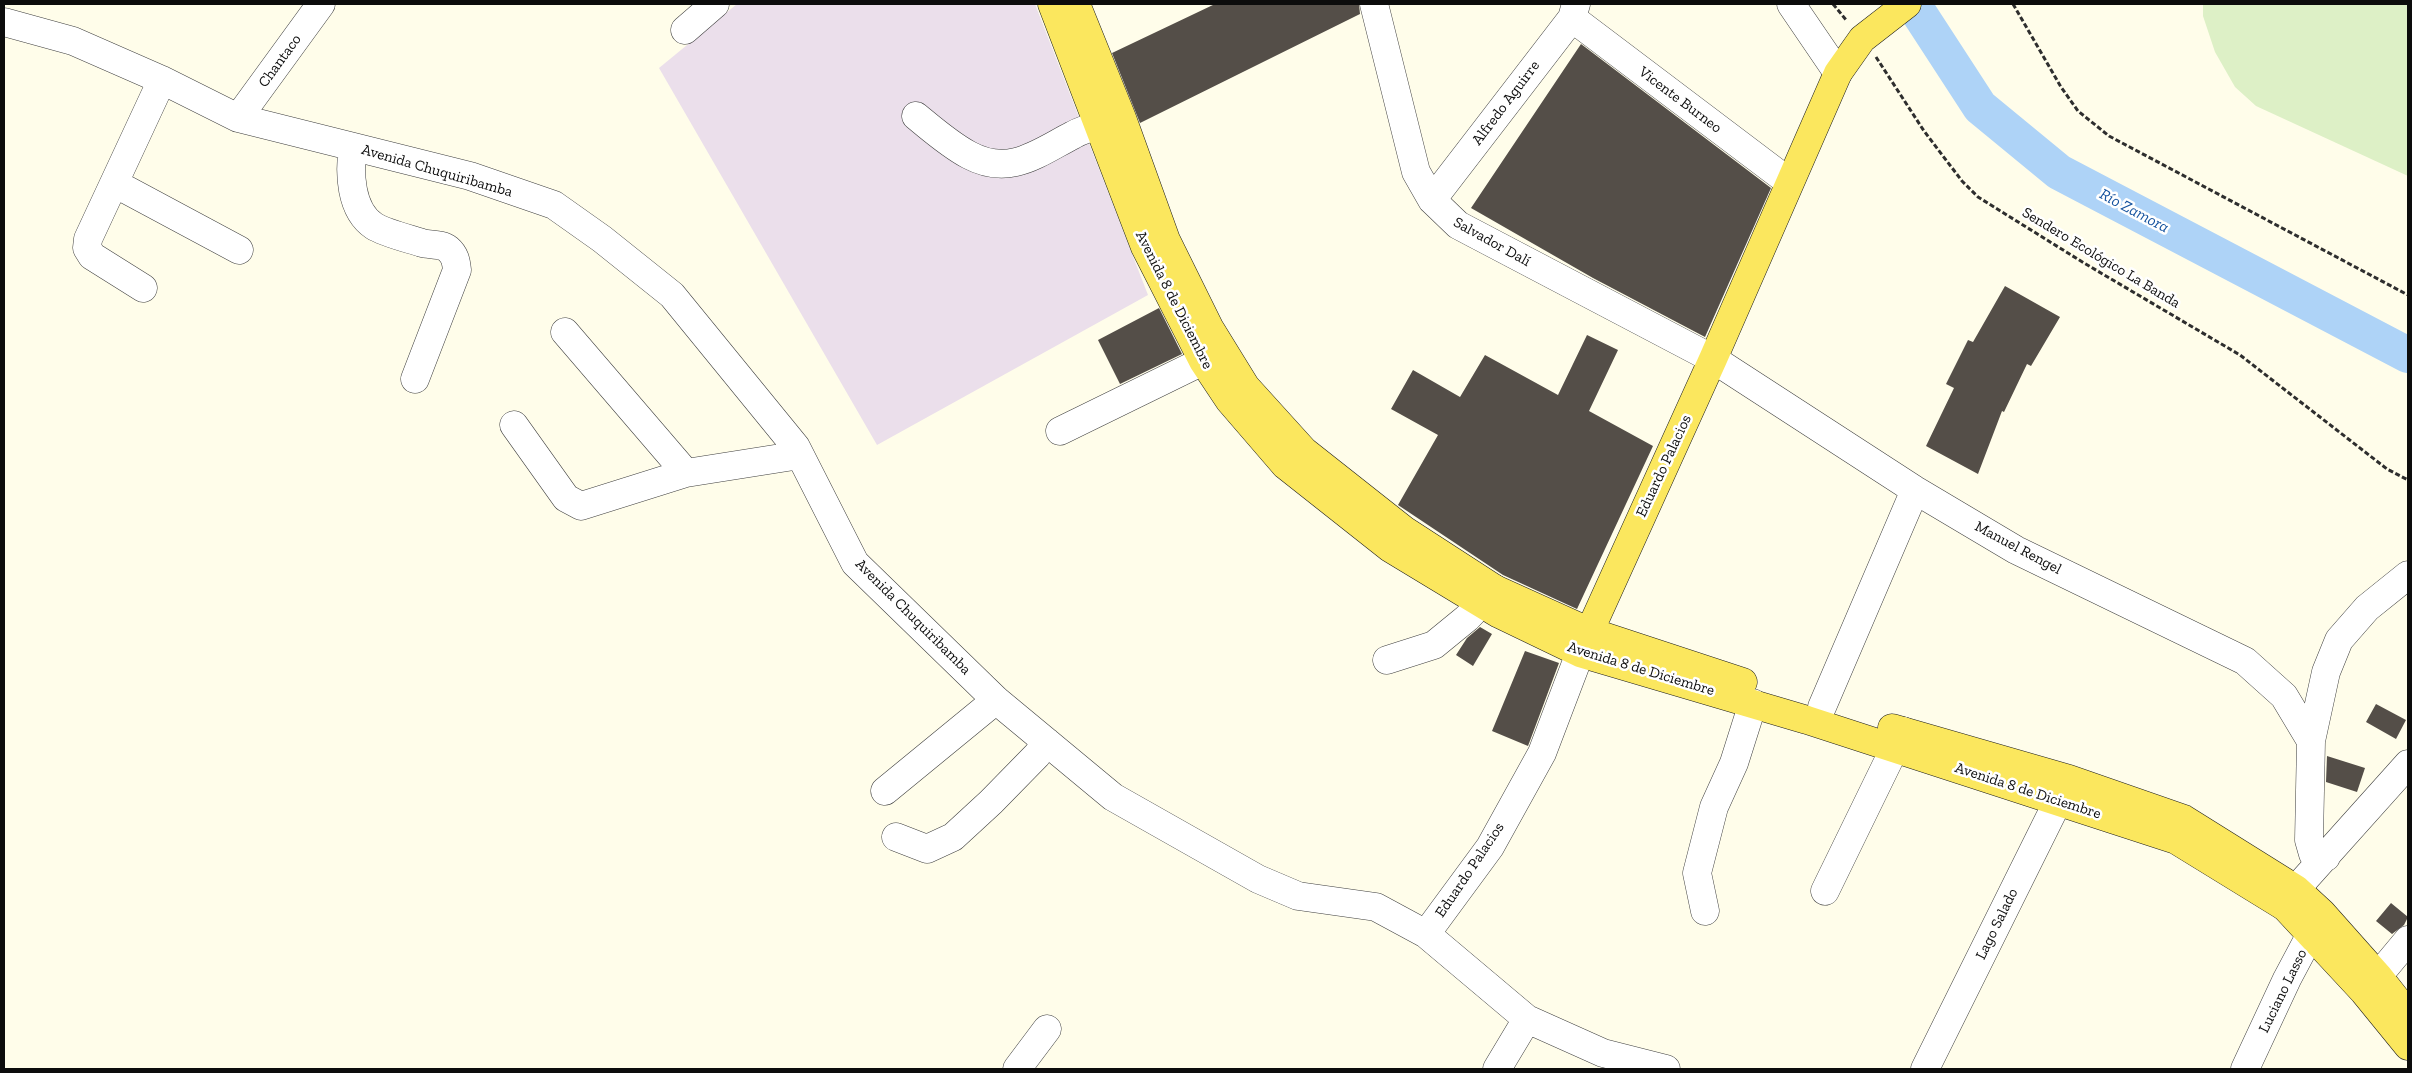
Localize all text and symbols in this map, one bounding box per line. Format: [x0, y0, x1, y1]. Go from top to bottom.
street label: Chantaco [255, 31, 305, 91]
street label: Alfredo Aguirre [1468, 57, 1544, 149]
street label: Vicente Burneo [1635, 63, 1725, 137]
street label: Avenida Chuquiribamba [359, 141, 515, 201]
water label: Río Zamora [2096, 185, 2172, 237]
street label: Sendero Ecológico La Banda [2019, 204, 2183, 312]
street label: Salvador Dalí [1450, 213, 1534, 271]
street label: Avenida 8 de Diciembre [1131, 228, 1217, 372]
street label: Eduardo Palacios [1632, 412, 1696, 520]
street label: Manuel Rengel [1971, 518, 2065, 578]
street label: Avenida Chuquiribamba [851, 555, 975, 679]
street label: Avenida 8 de Diciembre [1565, 638, 1717, 700]
street label: Avenida 8 de Diciembre [1953, 759, 2103, 823]
street label: Eduardo Palacios [1432, 819, 1508, 921]
street label: Lago Salado [1972, 885, 2022, 963]
street label: Luciano Lasso [2255, 946, 2311, 1036]

